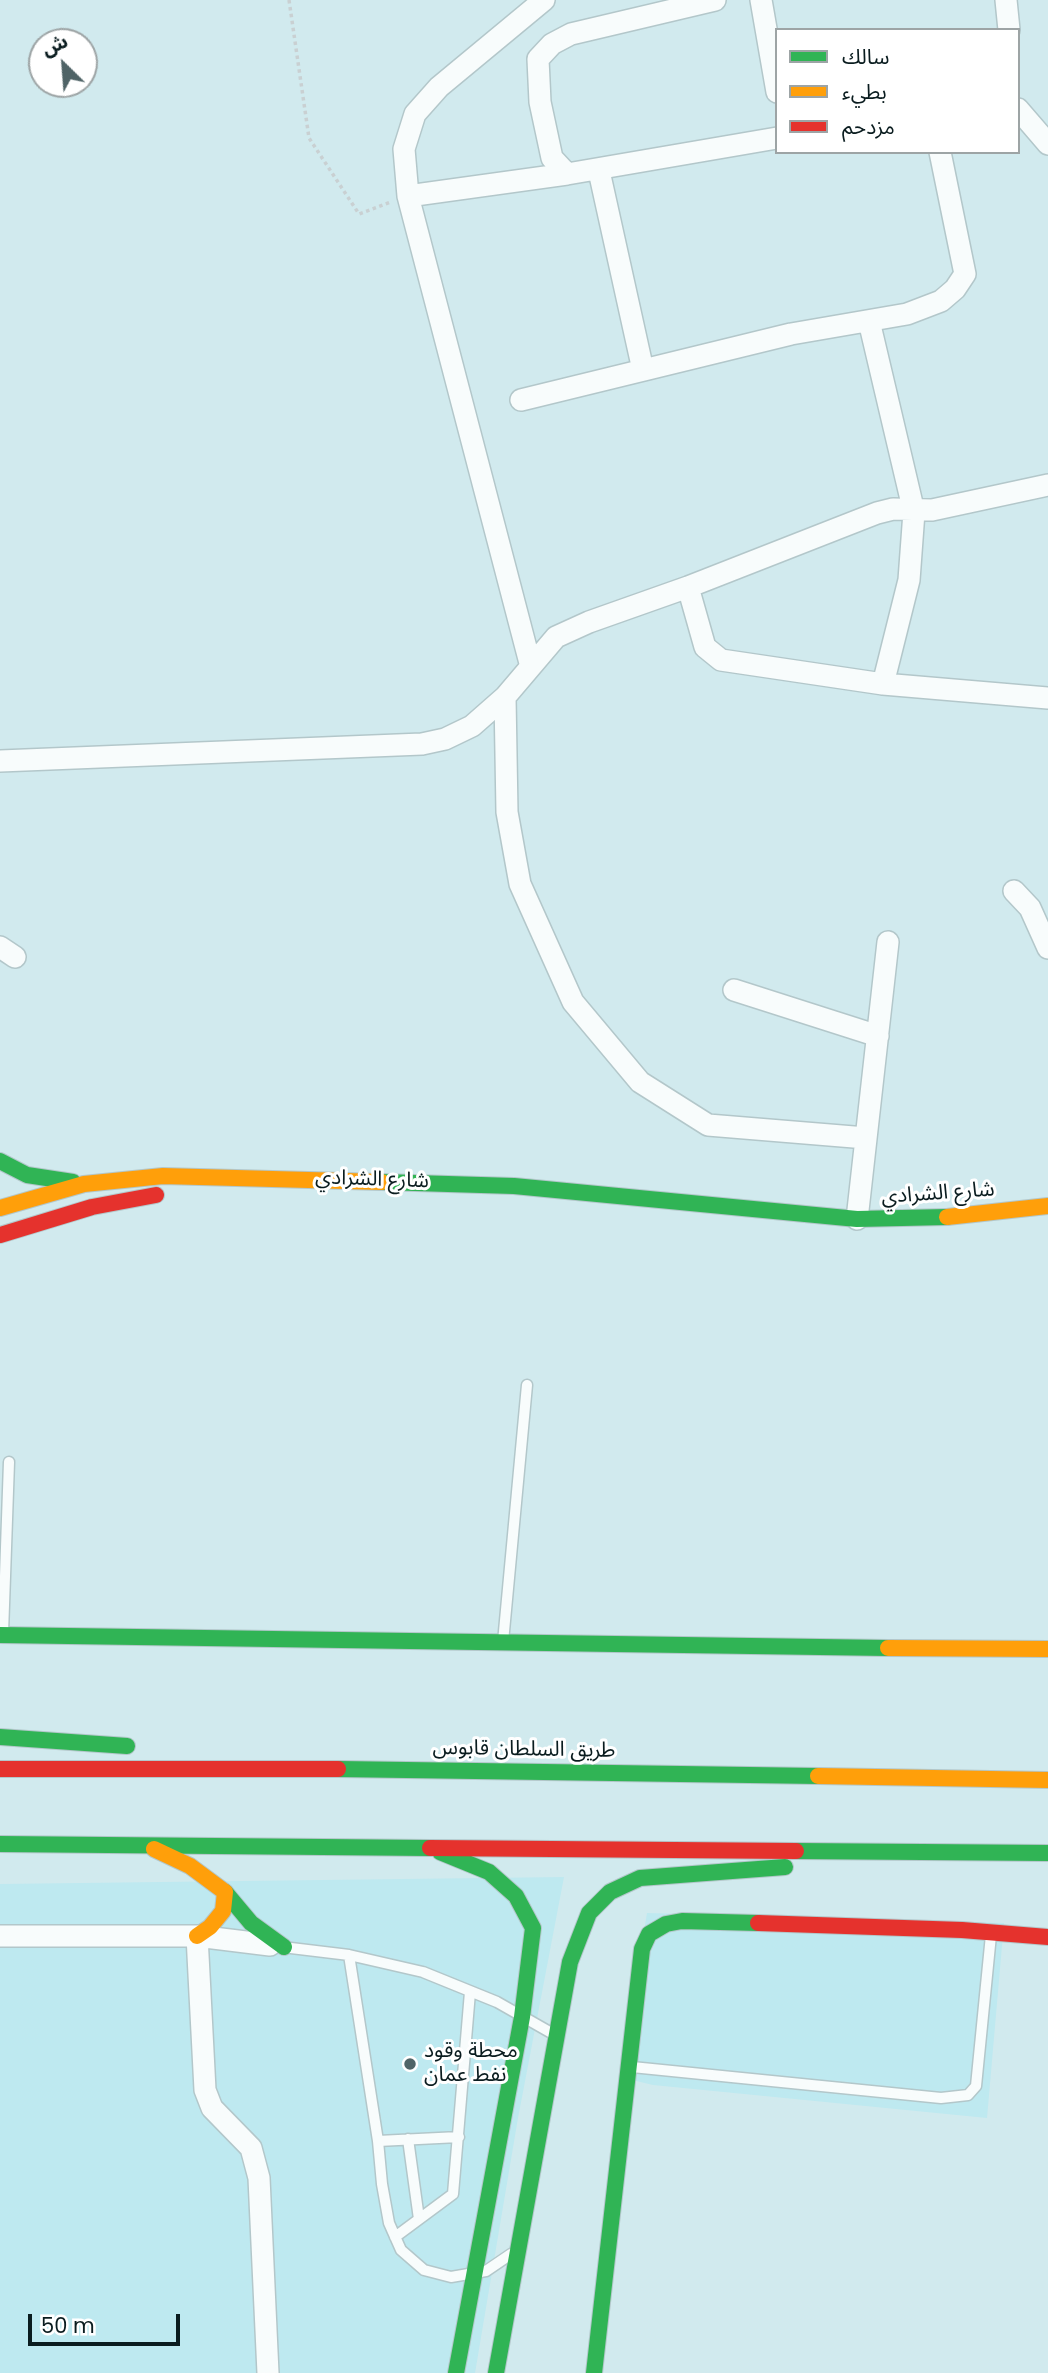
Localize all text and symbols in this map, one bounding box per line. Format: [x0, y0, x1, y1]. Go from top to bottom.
north arrow [28, 28, 98, 98]
text: ش [37, 28, 72, 63]
legend [775, 28, 1020, 154]
text: سالك [842, 42, 889, 71]
text: بطيء [842, 77, 887, 106]
text: مزدحم [842, 112, 895, 141]
street label: شارع الشرادي [315, 1165, 429, 1195]
street label: شارع الشرادي [880, 1177, 996, 1211]
street label: طريق السلطان قابوس [432, 1736, 616, 1764]
place label: محطة وقود نفط عمان [424, 2039, 518, 2089]
marker: محطة وقود نفط عمان [402, 2056, 418, 2072]
scale bar [32, 2300, 184, 2344]
text: 50 m [41, 2311, 95, 2340]

